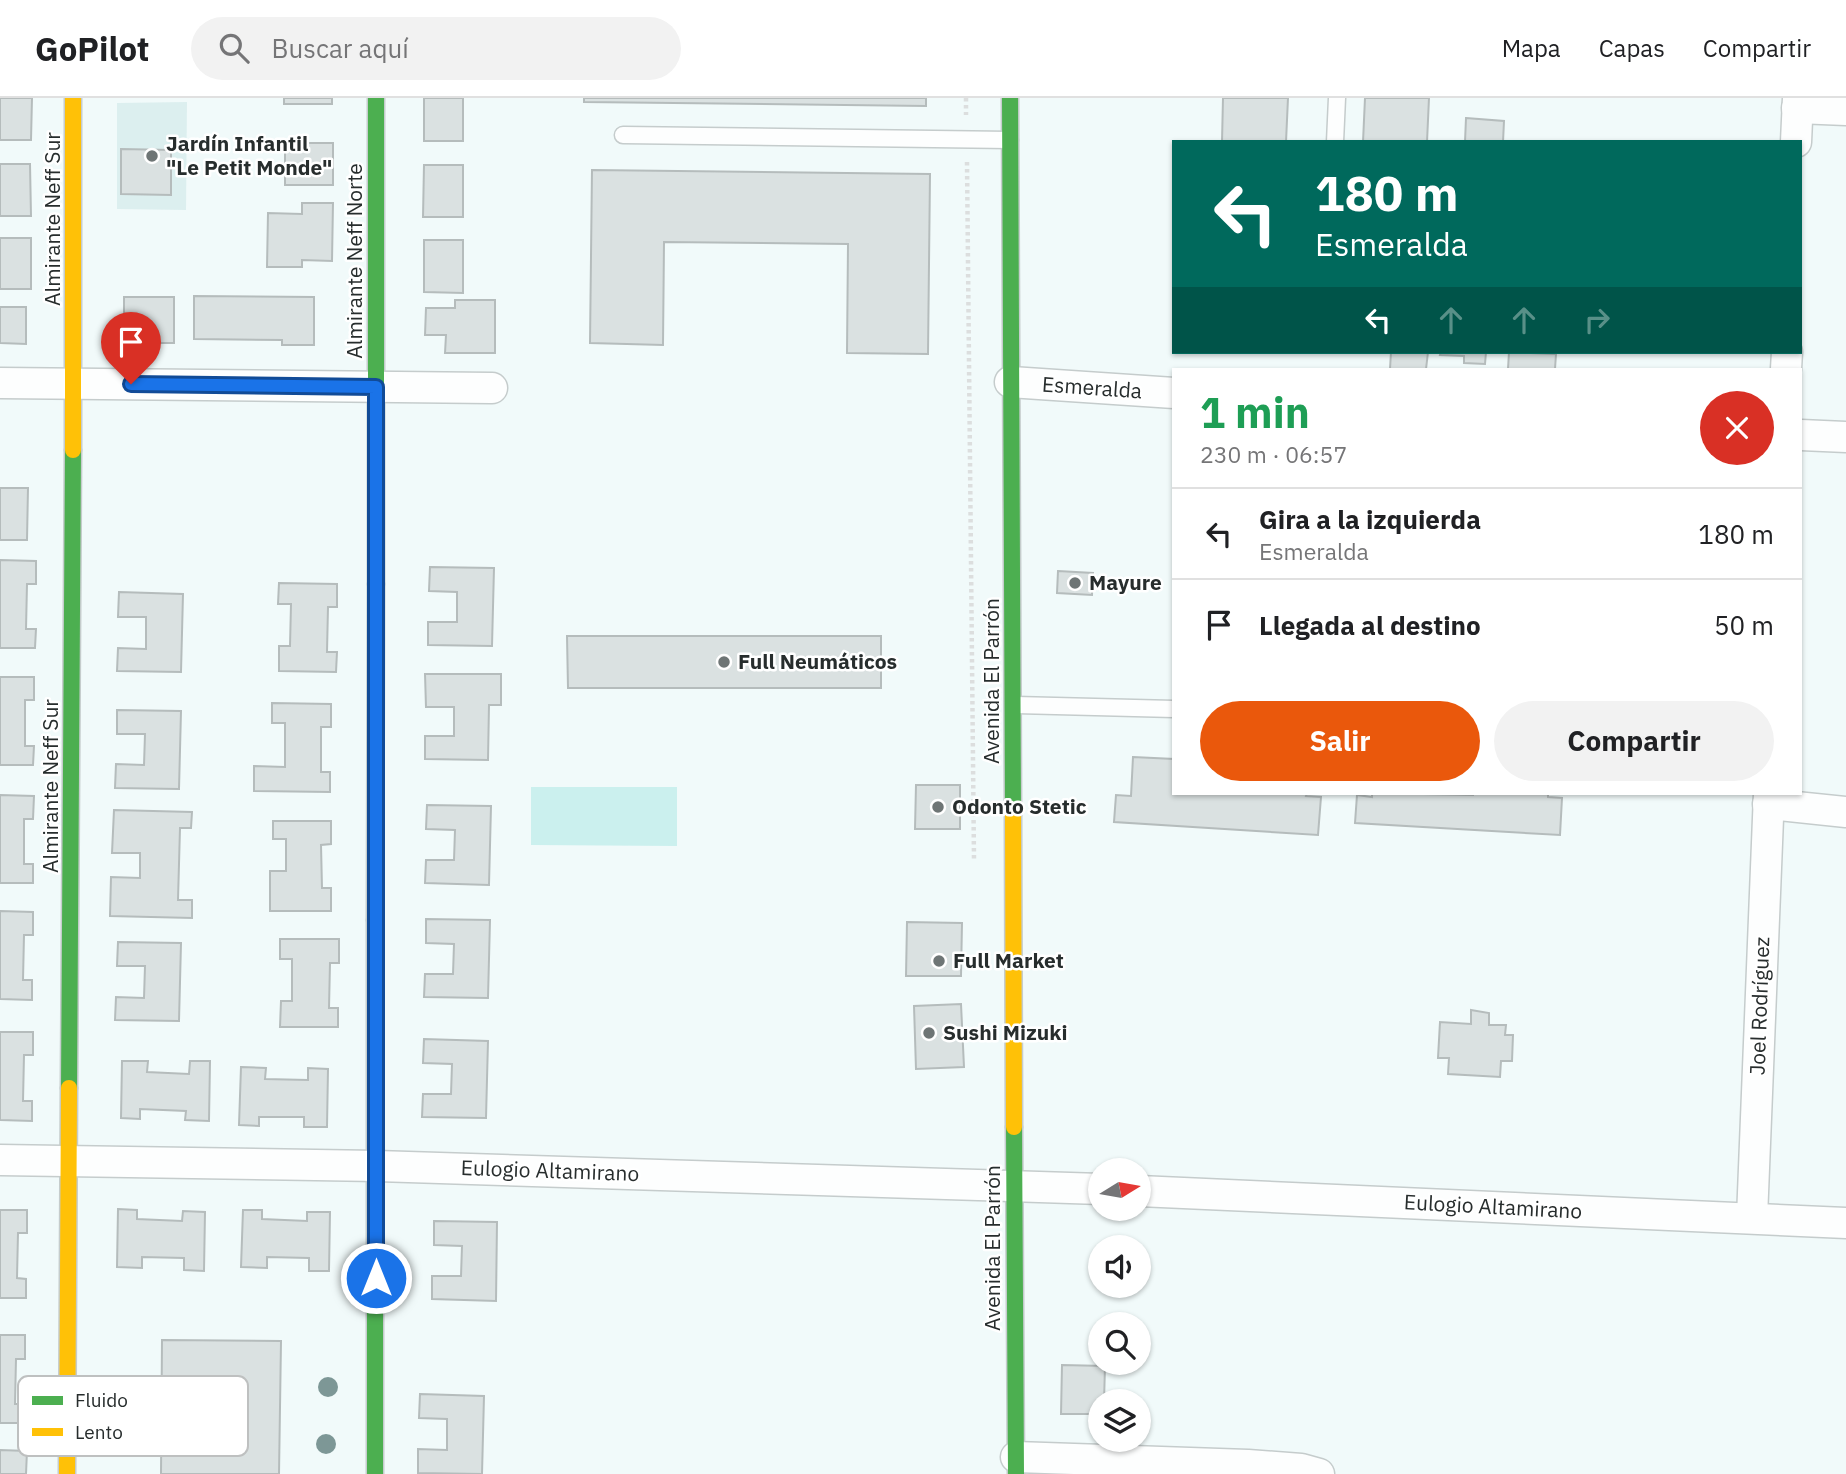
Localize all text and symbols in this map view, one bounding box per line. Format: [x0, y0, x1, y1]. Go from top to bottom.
search box [191, 17, 681, 80]
text: GoPilot [35, 27, 149, 70]
icon: search [215, 29, 253, 67]
text: Buscar aquí [271, 31, 409, 65]
text: Mapa [1502, 32, 1561, 64]
text: Capas [1599, 32, 1665, 64]
text: Compartir [1703, 32, 1811, 64]
place label: Jardín Infantil "Le Petit Monde" [166, 129, 332, 181]
street label: Almirante Neff Sur [38, 132, 66, 306]
marker: Jardín Infantil "Le Petit Monde" [144, 148, 160, 164]
text: 180 m [1315, 161, 1459, 224]
street label: Almirante Neff Norte [340, 163, 368, 359]
icon: left [1200, 168, 1291, 259]
text: Esmeralda [1315, 223, 1468, 265]
icon: left [1359, 301, 1397, 339]
icon: ahead [1432, 301, 1470, 339]
icon: ahead [1505, 301, 1543, 339]
icon: right [1578, 301, 1616, 339]
pin [101, 312, 161, 384]
icon: arrive [112, 323, 150, 361]
street label: Esmeralda [1041, 370, 1143, 404]
text: 1 min [1200, 385, 1310, 440]
button: close [1700, 391, 1774, 465]
text: 230 m · 06:57 [1200, 439, 1347, 469]
text: Gira a la izquierda [1259, 502, 1481, 536]
icon: left [1200, 515, 1238, 553]
text: 180 m [1698, 517, 1774, 551]
text: Esmeralda [1259, 536, 1369, 566]
place label: Mayure [1089, 568, 1162, 596]
marker: Mayure [1067, 575, 1083, 591]
street label: Avenida El Parrón [977, 598, 1005, 764]
icon: arrive [1200, 606, 1238, 644]
text: Llegada al destino [1259, 608, 1481, 642]
text: 50 m [1714, 608, 1774, 642]
place label: Full Neumáticos [738, 647, 897, 675]
marker: Full Neumáticos [716, 654, 732, 670]
street label: Almirante Neff Sur [36, 699, 64, 873]
button: Salir [1200, 701, 1480, 781]
button: Compartir [1494, 701, 1774, 781]
place label: Odonto Stetic [952, 792, 1087, 820]
marker: Odonto Stetic [930, 799, 946, 815]
street label: Joel Rodríguez [1743, 936, 1775, 1076]
place label: Full Market [953, 946, 1064, 974]
marker: Full Market [931, 953, 947, 969]
place label: Sushi Mizuki [943, 1018, 1067, 1046]
marker: Sushi Mizuki [921, 1025, 937, 1041]
street label: Eulogio Altamirano [460, 1153, 640, 1187]
north arrow [1088, 1158, 1152, 1222]
map controls [1088, 1158, 1151, 1452]
street label: Avenida El Parrón [978, 1165, 1006, 1331]
street label: Eulogio Altamirano [1403, 1187, 1583, 1225]
button: sound [1088, 1235, 1151, 1298]
position arrow [339, 1241, 413, 1315]
button: search [1088, 1312, 1151, 1375]
legend [18, 1376, 248, 1456]
text: Fluido [75, 1388, 128, 1412]
button: layers [1088, 1389, 1151, 1452]
text: Lento [75, 1420, 123, 1444]

